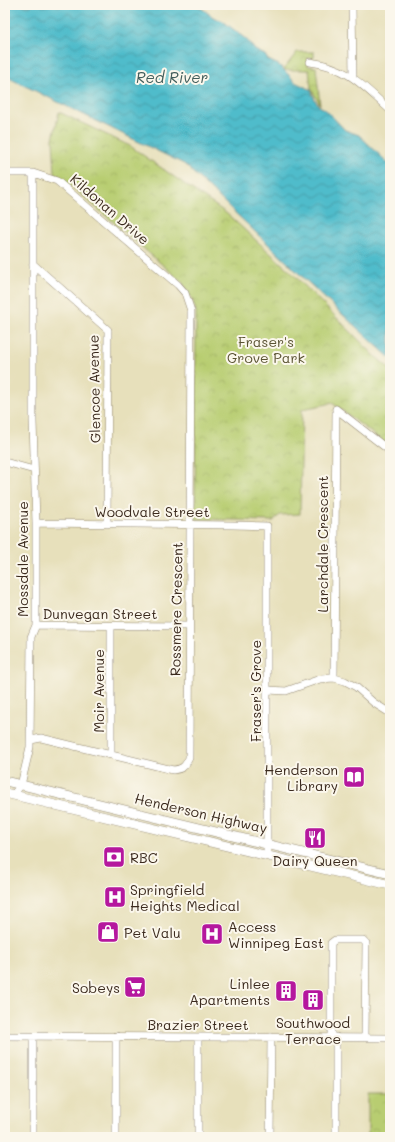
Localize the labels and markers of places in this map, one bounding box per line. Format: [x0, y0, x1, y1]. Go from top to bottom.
place label: Henderson Library [264, 760, 338, 795]
library icon: Henderson Library [341, 764, 367, 790]
restaurant icon: Dairy Queen [302, 825, 328, 851]
bank icon: RBC [101, 844, 127, 870]
place label: RBC [130, 848, 158, 867]
place label: Dairy Queen [272, 851, 358, 870]
place label: Springfield Heights Medical [130, 880, 240, 915]
hospital icon: Springfield Heights Medical [102, 884, 128, 910]
place label: Access Winnipeg East [228, 917, 324, 952]
shop icon: Pet Valu [95, 919, 121, 945]
hospital icon: Access Winnipeg East [199, 921, 225, 947]
place label: Pet Valu [124, 923, 181, 942]
supermarket icon: Sobeys [122, 974, 148, 1000]
place label: Linlee Apartments [189, 974, 270, 1009]
place label: Sobeys [72, 978, 120, 997]
building icon: Linlee Apartments [273, 978, 299, 1004]
building icon: Southwood Terrace [300, 987, 326, 1013]
place label: Southwood Terrace [276, 1013, 350, 1048]

